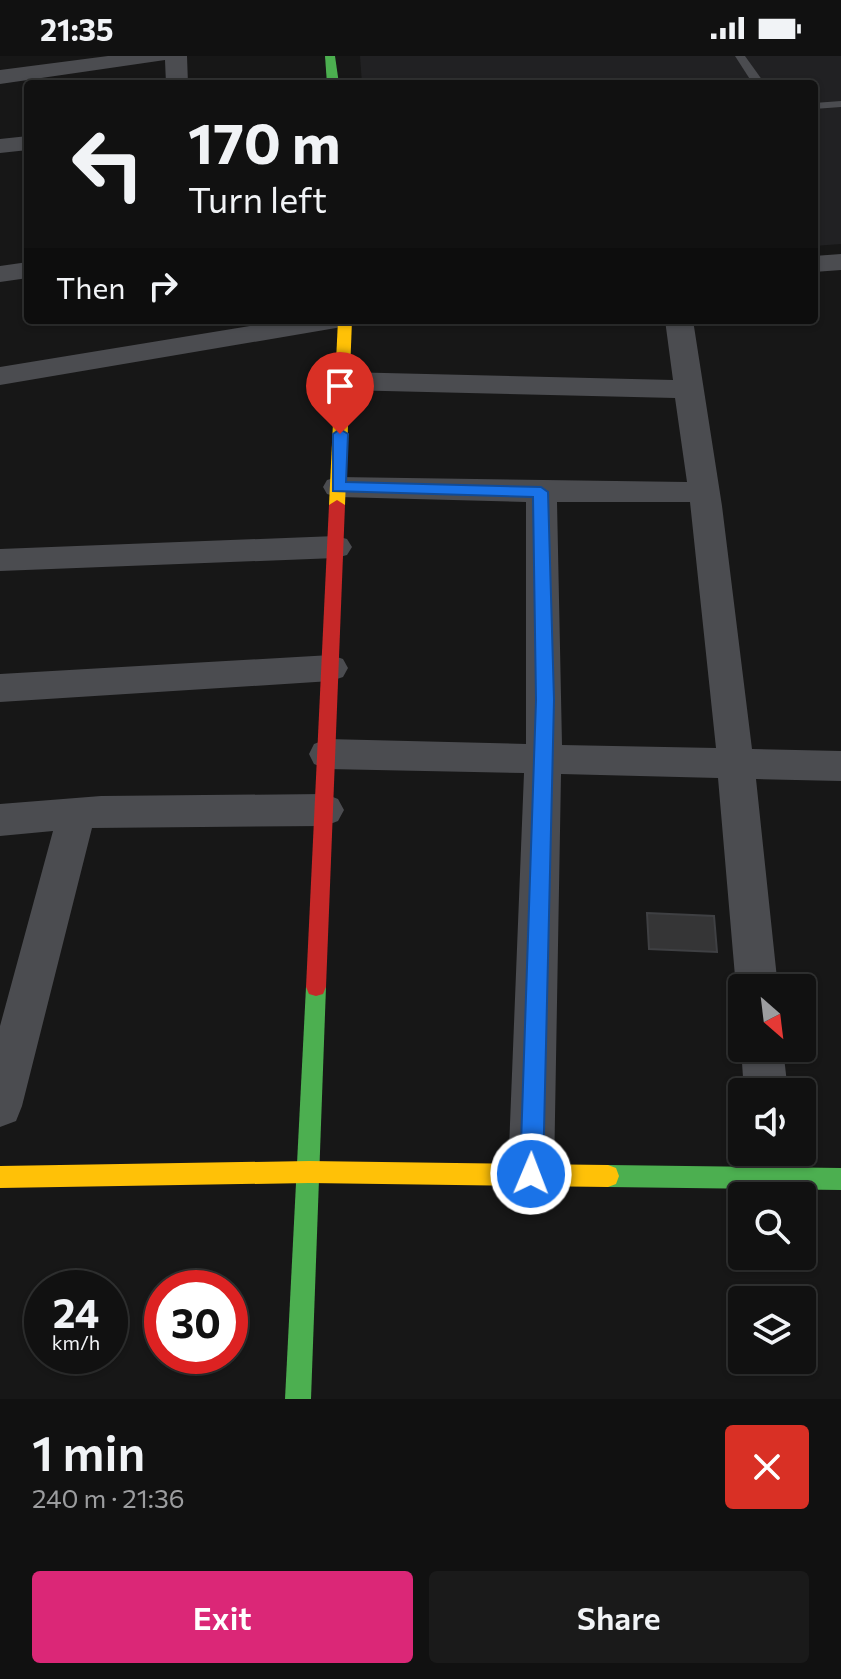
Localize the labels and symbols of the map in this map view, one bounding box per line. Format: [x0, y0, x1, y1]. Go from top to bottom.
pin [306, 352, 374, 434]
north arrow [728, 974, 816, 1062]
position arrow [489, 1132, 573, 1216]
speed limit sign: 30 [144, 1270, 248, 1374]

